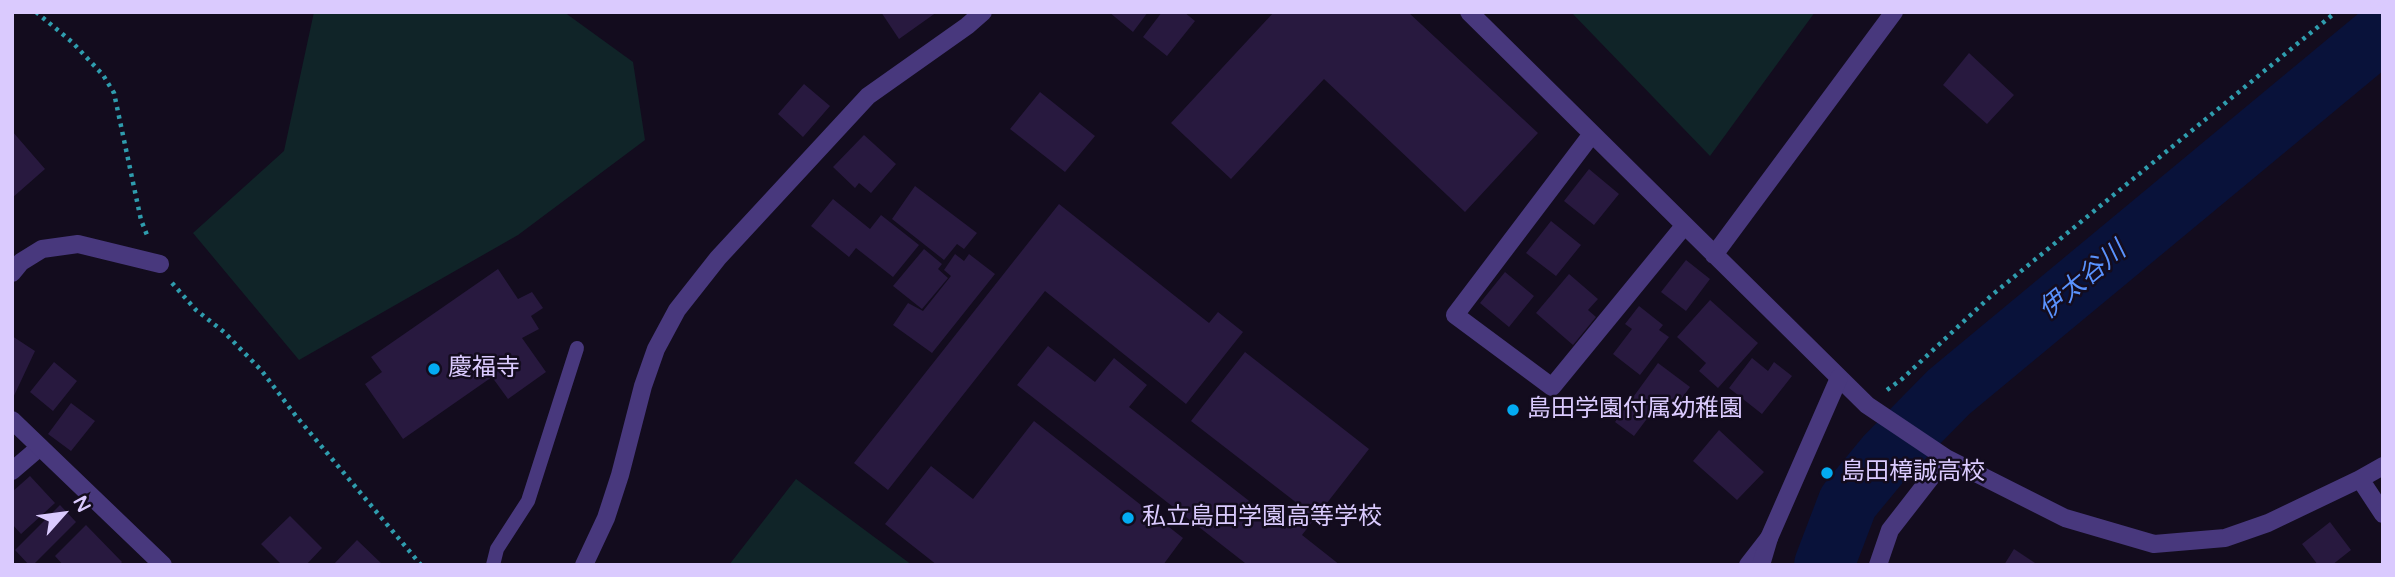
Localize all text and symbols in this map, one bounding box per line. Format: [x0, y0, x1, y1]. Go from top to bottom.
water label: 伊太谷川 [2033, 236, 2133, 326]
place label: 慶福寺 [448, 355, 520, 383]
marker: 慶福寺 [426, 361, 442, 377]
place label: 島田学園付属幼稚園 [1527, 396, 1743, 424]
marker: 島田学園付属幼稚園 [1505, 402, 1521, 418]
place label: 島田樟誠高校 [1841, 459, 1985, 487]
marker: 島田樟誠高校 [1819, 465, 1835, 481]
north arrow [28, 479, 98, 549]
text: N [68, 492, 95, 516]
place label: 私立島田学園高等学校 [1142, 504, 1382, 532]
marker: 私立島田学園高等学校 [1120, 510, 1136, 526]

